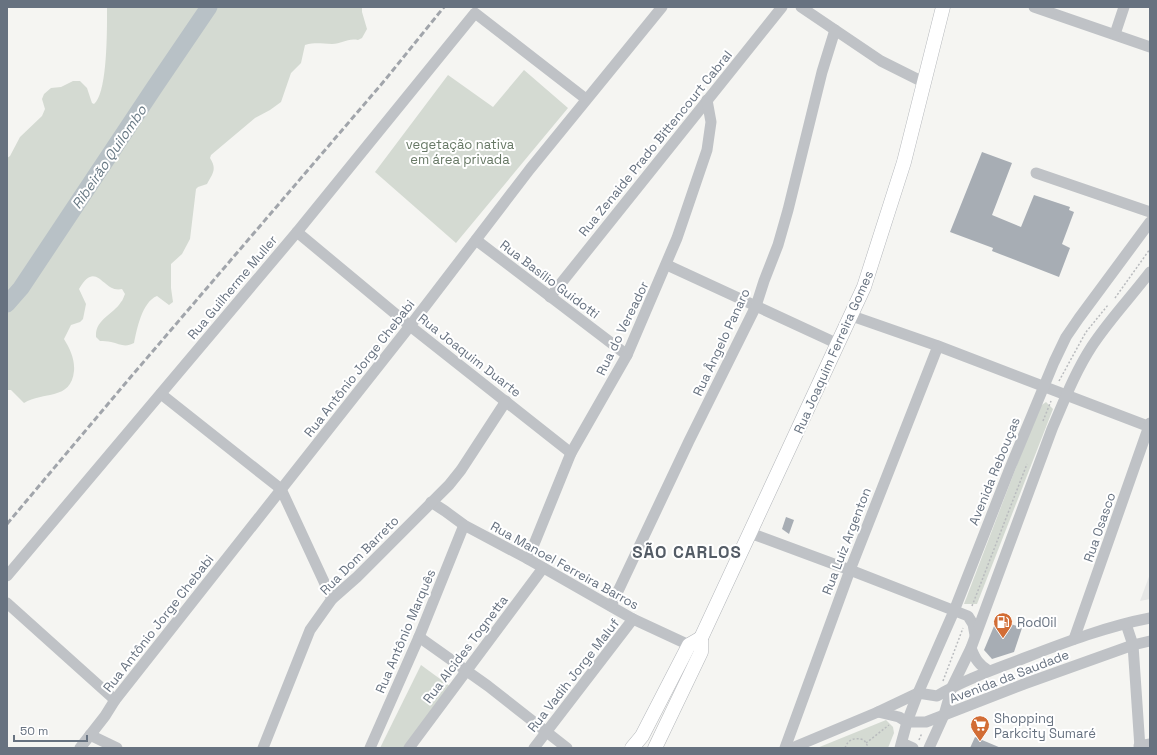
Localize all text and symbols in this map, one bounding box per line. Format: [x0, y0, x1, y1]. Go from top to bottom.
street label: Rua Zenaide Prado Bittencourt Cabral [575, 47, 736, 240]
water label: Ribeirão Quilombo [68, 101, 151, 212]
park label: vegetação nativa em área privada [406, 136, 515, 168]
street label: Rua Guilherme Muller [184, 232, 281, 343]
street label: Rua Basílio Guidotti [497, 236, 603, 322]
street label: Rua Joaquim Ferreira Gomes [790, 268, 877, 436]
street label: Rua do Vereador [592, 278, 653, 378]
street label: Rua Ângelo Panaro [689, 286, 754, 399]
street label: Rua Antônio Jorge Chebabi [300, 296, 418, 441]
street label: Rua Joaquim Duarte [415, 310, 525, 401]
street label: Avenida Rebouças [965, 415, 1024, 528]
street label: Rua Luiz Argenton [818, 485, 875, 597]
street label: Rua Osasco [1080, 490, 1119, 564]
street label: Rua Dom Barreto [316, 512, 402, 598]
street label: Rua Manoel Ferreira Barros [488, 518, 642, 613]
district label: SÃO CARLOS [632, 541, 742, 563]
street label: Rua Antônio Jorge Chebabi [99, 551, 217, 696]
street label: Rua Antônio Marquês [372, 566, 439, 696]
street label: Rua Alcides Tognetta [419, 591, 512, 707]
fuel station icon: RodOil [992, 611, 1014, 639]
place label: RodOil [1017, 614, 1057, 631]
street label: Rua Vadih Jorge Maluf [524, 615, 623, 736]
street label: Avenida da Saudade [947, 646, 1071, 707]
place label: Shopping Parkcity Sumaré [994, 710, 1096, 742]
supermarket icon: Shopping Parkcity Sumaré [969, 714, 991, 742]
scale bar [14, 717, 87, 743]
text: 50 m [20, 723, 48, 739]

